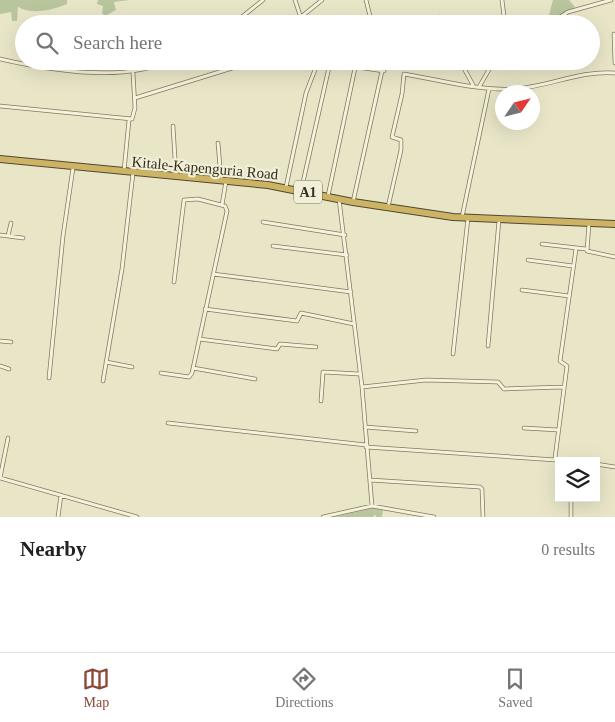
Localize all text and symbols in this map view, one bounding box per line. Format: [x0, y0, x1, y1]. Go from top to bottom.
search box [15, 15, 600, 70]
icon: search [33, 29, 61, 57]
text: Search here [73, 32, 162, 53]
north arrow [495, 85, 540, 130]
street label: Kitale-Kapenguria Road [131, 154, 279, 182]
road number: A1 [294, 180, 322, 203]
map controls [555, 457, 600, 502]
button: layers [555, 457, 600, 502]
text: Nearby [20, 537, 87, 561]
text: 0 results [541, 541, 595, 558]
tab: Map [82, 665, 110, 711]
tab: Directions [275, 665, 334, 711]
tab: Saved [498, 665, 533, 711]

